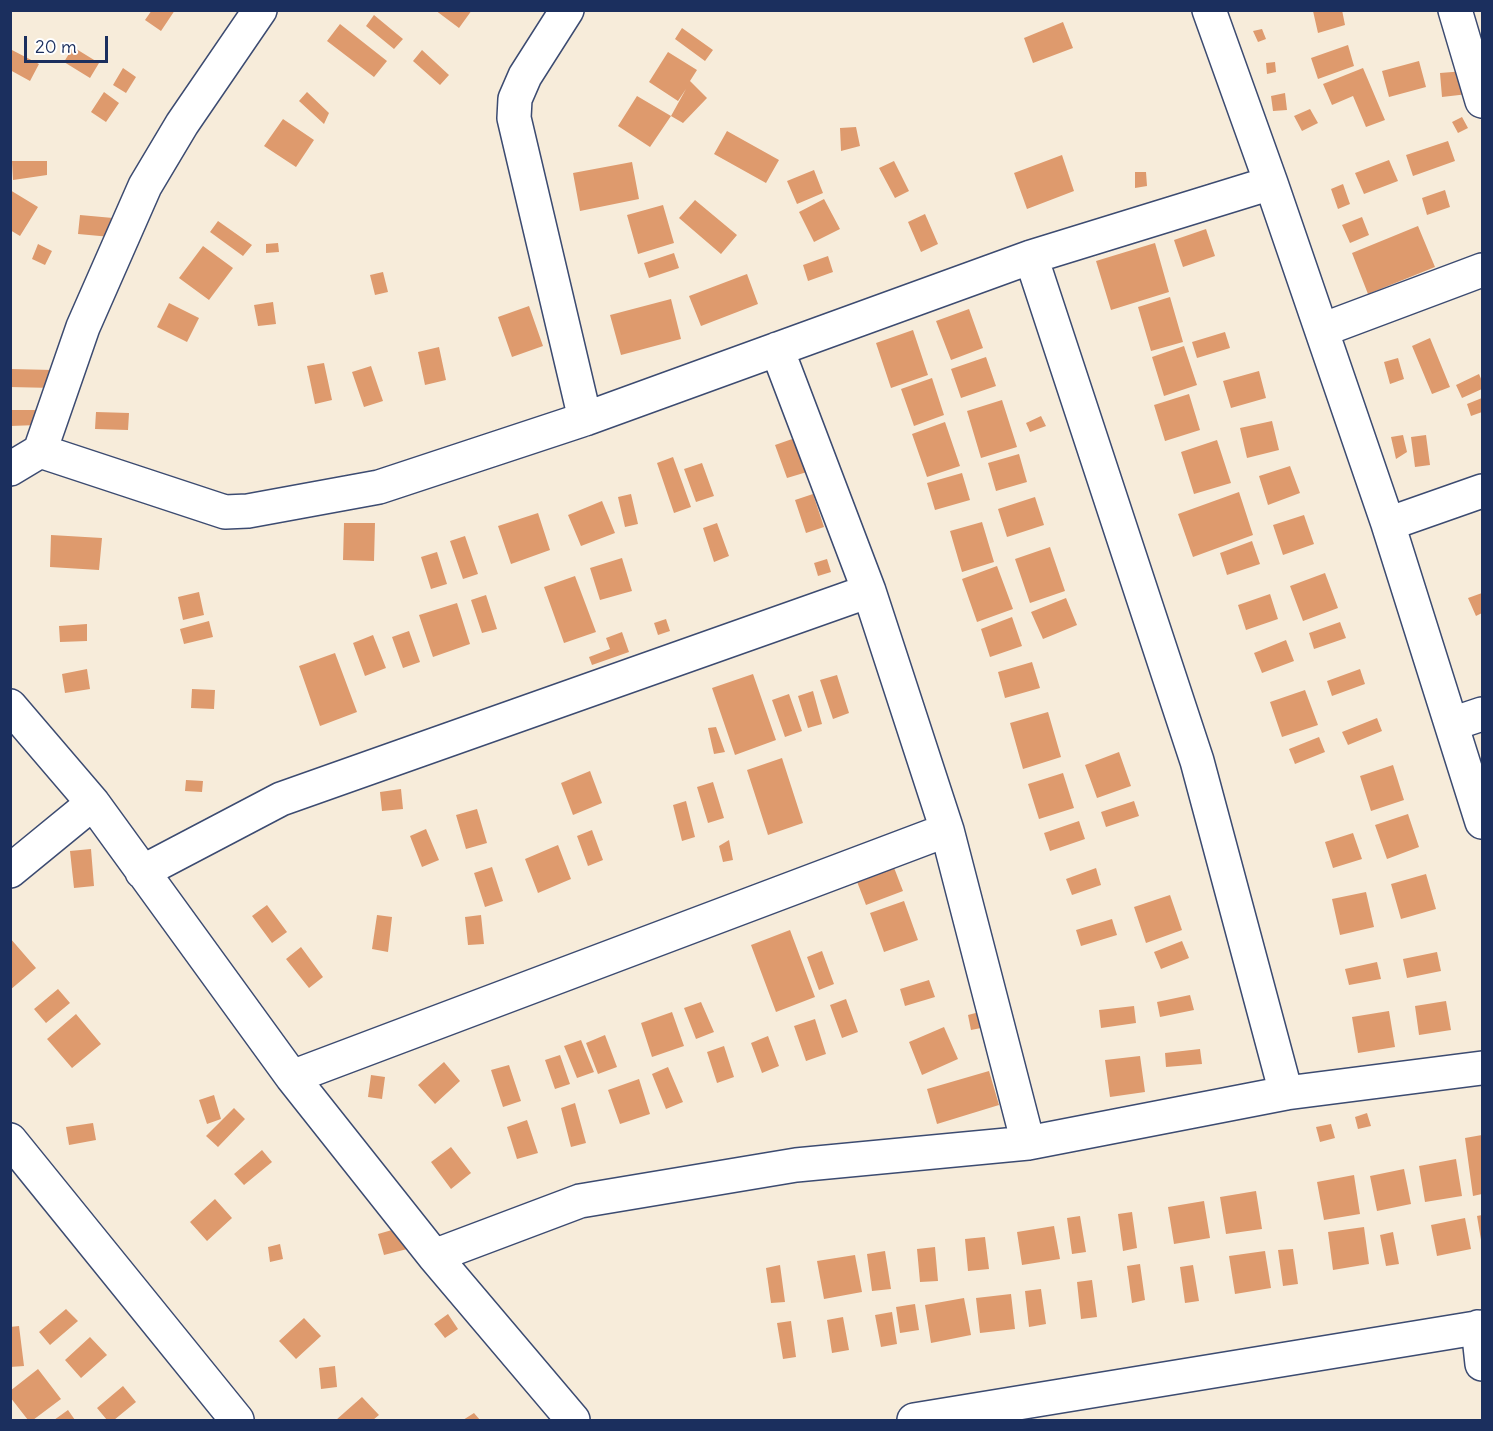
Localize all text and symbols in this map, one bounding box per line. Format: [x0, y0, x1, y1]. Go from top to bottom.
scale bar [27, 24, 111, 62]
text: 20 m [35, 35, 77, 58]

